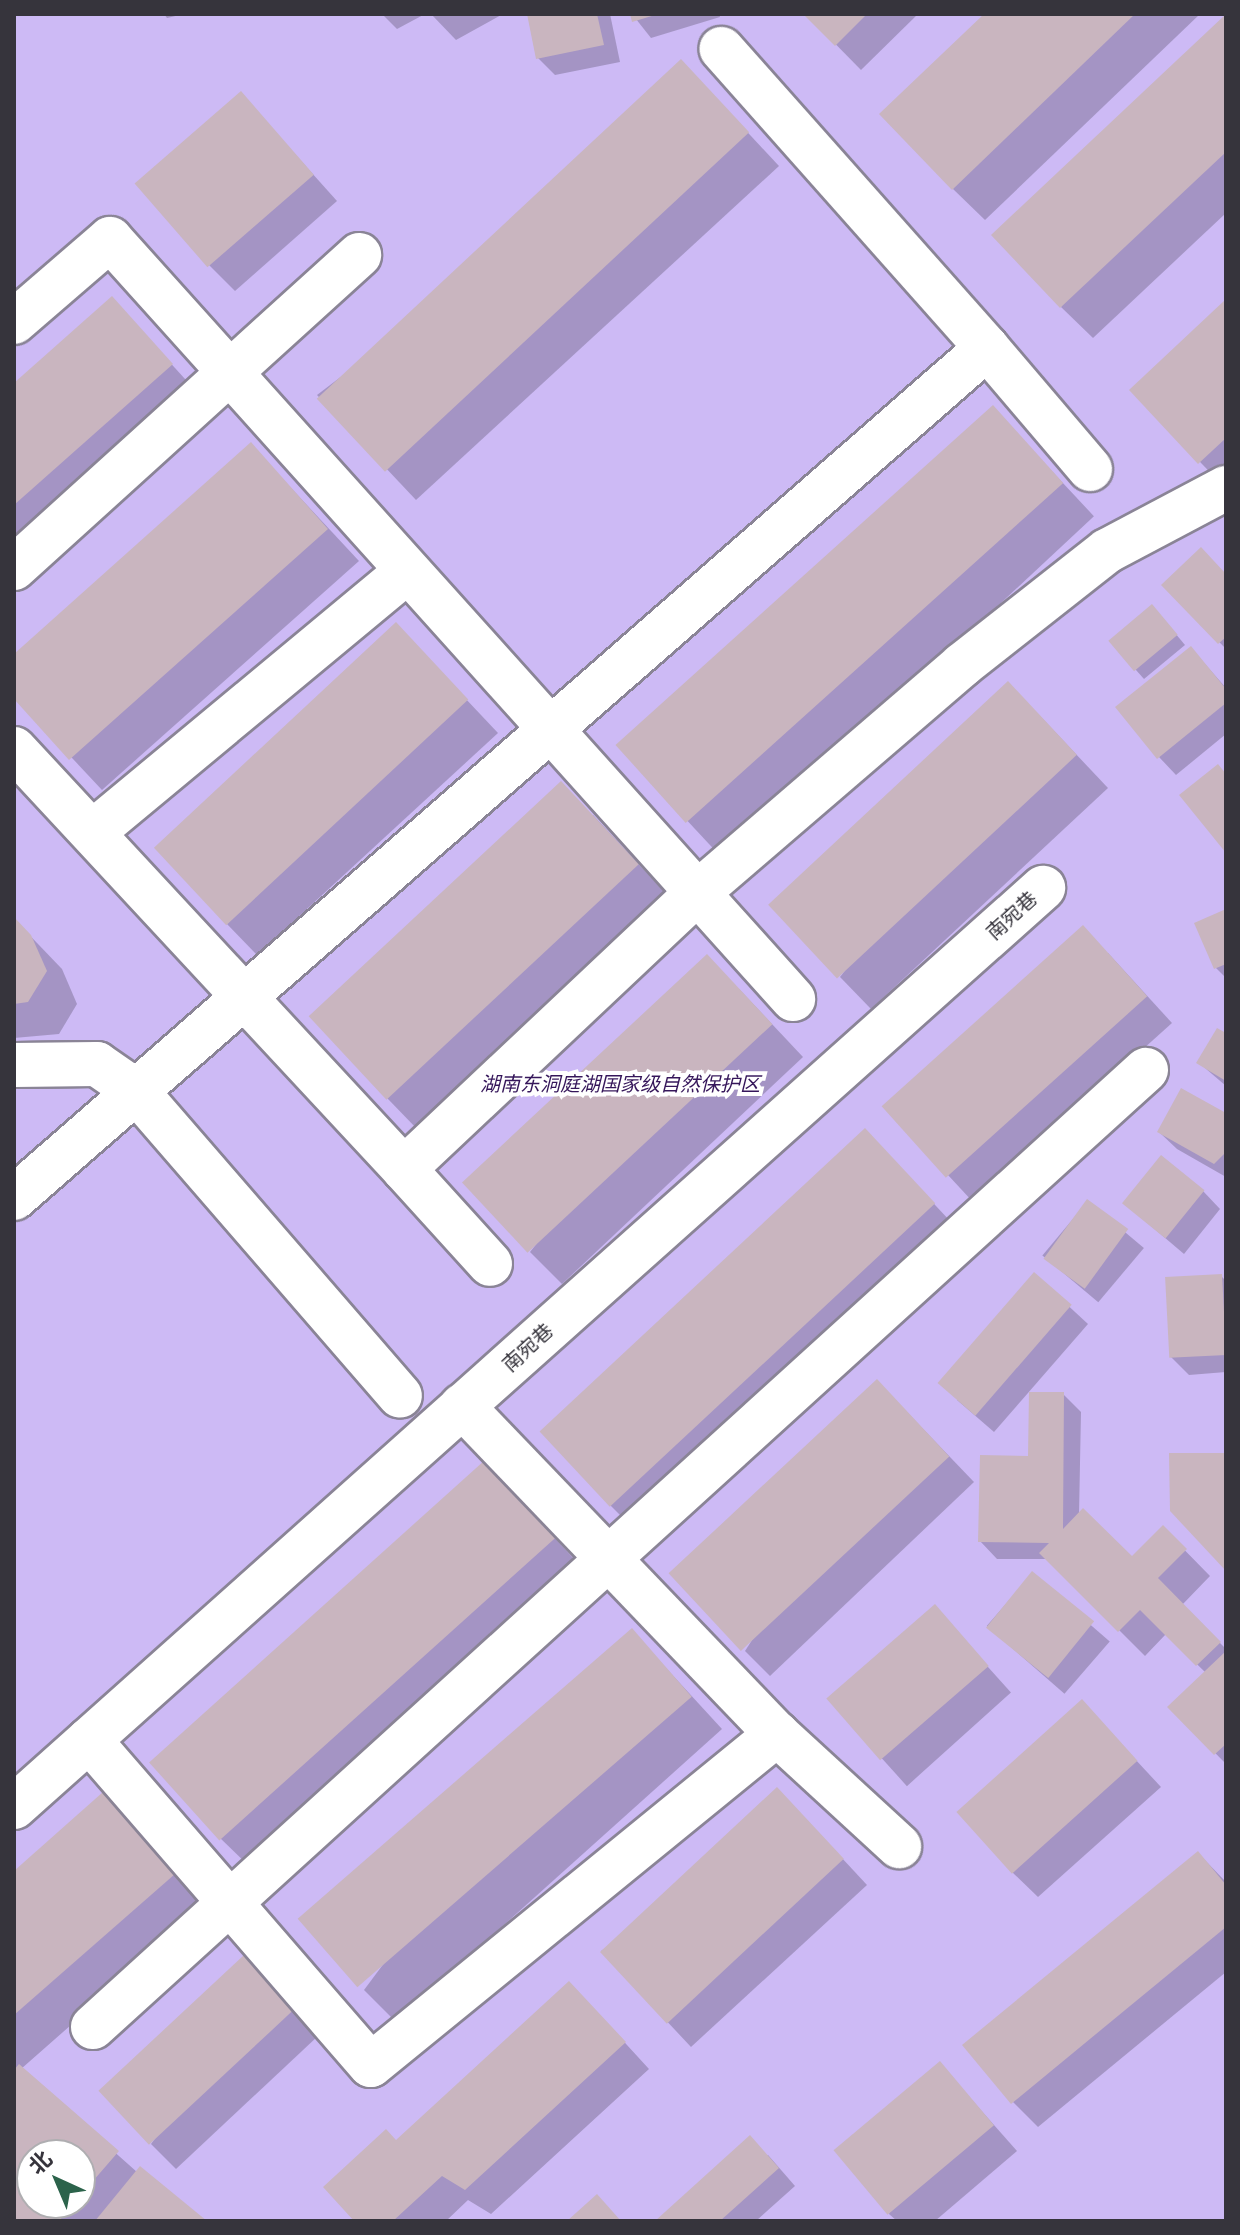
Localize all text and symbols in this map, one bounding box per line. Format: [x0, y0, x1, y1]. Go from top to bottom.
street label: 南宛巷 [982, 887, 1042, 945]
park label: 湖南东洞庭湖国家级自然保护区 [480, 1072, 760, 1096]
street label: 南宛巷 [498, 1319, 558, 1377]
north arrow [16, 2139, 96, 2219]
text: 北 [24, 2146, 57, 2179]

